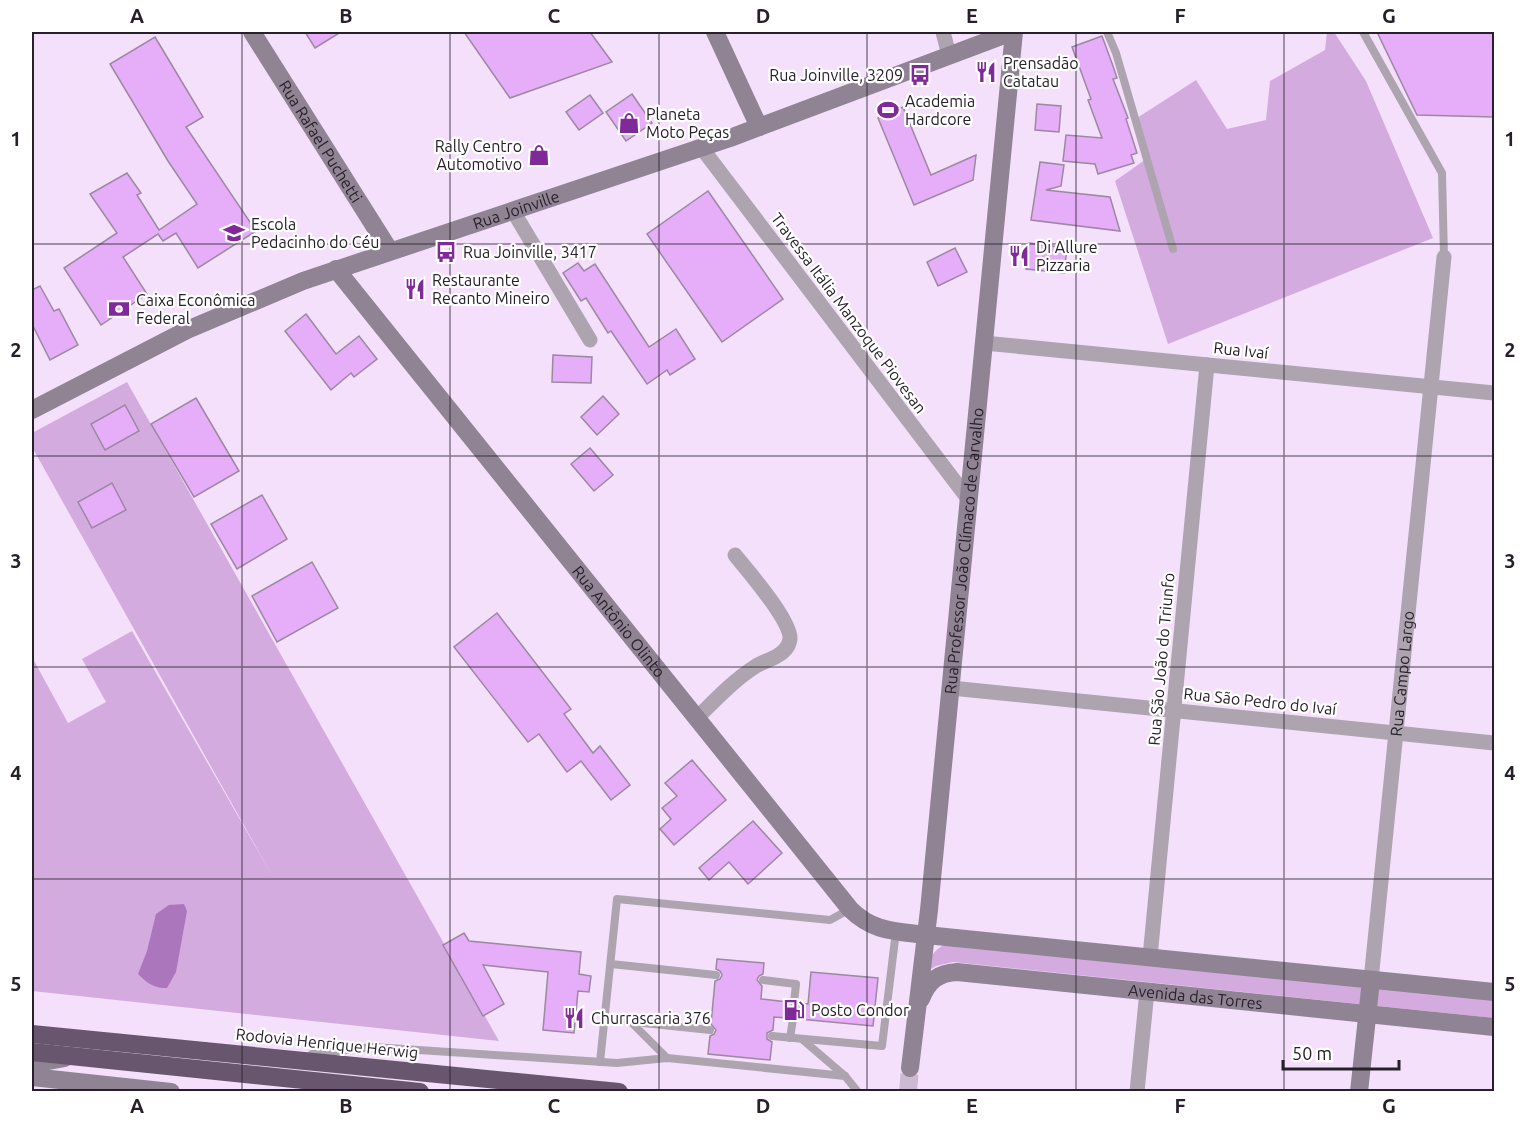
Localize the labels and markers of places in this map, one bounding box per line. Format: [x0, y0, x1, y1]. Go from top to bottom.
place label: Prensadão Catatau [1003, 54, 1079, 90]
restaurant icon: Prensadão Catatau [974, 60, 998, 84]
bus stop icon: Rua Joinville, 3209 [908, 63, 932, 87]
place label: Rua Joinville, 3209 [769, 66, 903, 84]
place label: Academia Hardcore [905, 92, 975, 128]
sports icon: Academia Hardcore [876, 98, 900, 122]
place label: Planeta Moto Peças [646, 105, 729, 141]
shop icon: Planeta Moto Peças [617, 111, 641, 135]
place label: Rally Centro Automotivo [435, 137, 522, 173]
shop icon: Rally Centro Automotivo [527, 143, 551, 167]
place label: Escola Pedacinho do Céu [251, 215, 379, 251]
school or university icon: Escola Pedacinho do Céu [222, 221, 246, 245]
place label: Di Allure Pizzaria [1036, 238, 1098, 274]
bus stop icon: Rua Joinville, 3417 [434, 240, 458, 264]
place label: Rua Joinville, 3417 [463, 243, 597, 261]
restaurant icon: Di Allure Pizzaria [1007, 244, 1031, 268]
place label: Restaurante Recanto Mineiro [432, 271, 550, 307]
restaurant icon: Restaurante Recanto Mineiro [403, 277, 427, 301]
place label: Caixa Econômica Federal [136, 291, 255, 327]
bank icon: Caixa Econômica Federal [107, 297, 131, 321]
fuel station icon: Posto Condor [782, 998, 806, 1022]
place label: Posto Condor [811, 1001, 909, 1019]
restaurant icon: Churrascaria 376 [562, 1006, 586, 1030]
place label: Churrascaria 376 [591, 1009, 711, 1027]

